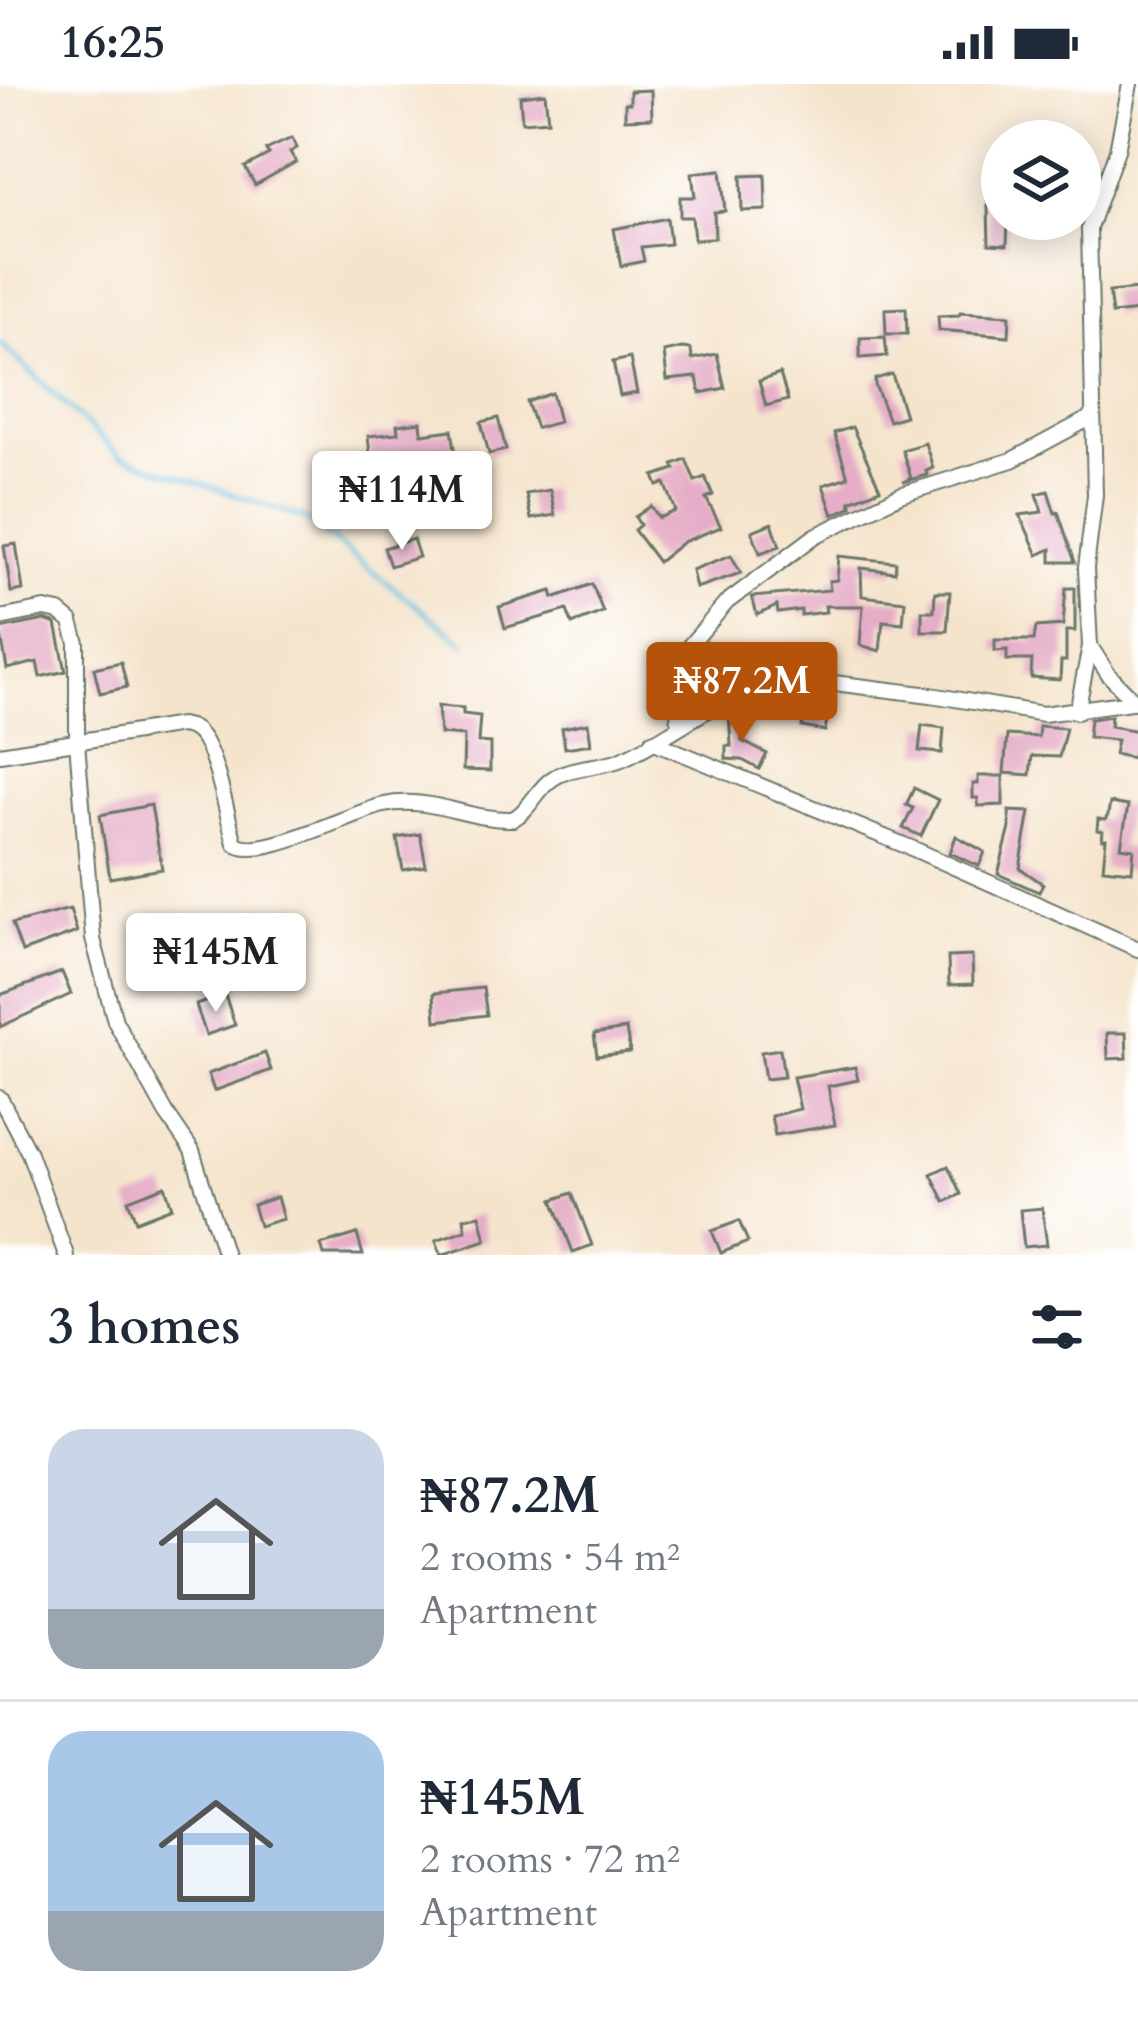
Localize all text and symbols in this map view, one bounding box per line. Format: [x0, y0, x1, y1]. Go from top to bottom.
text: 16:25 [60, 12, 165, 73]
map controls [981, 120, 1101, 240]
button: layers [981, 120, 1101, 240]
pin: ₦114M [318, 451, 486, 553]
text: ₦114M [339, 463, 465, 516]
pin: ₦87.2M [644, 642, 840, 744]
text: ₦87.2M [673, 654, 811, 707]
pin: ₦145M [132, 913, 300, 1015]
text: ₦145M [153, 925, 279, 978]
text: 3 homes [48, 1292, 240, 1362]
icon: filters [1024, 1294, 1090, 1360]
text: ₦87.2M [420, 1461, 600, 1531]
icon: home [144, 1477, 288, 1621]
text: 2 rooms · 54 m² [420, 1531, 680, 1584]
text: Apartment [420, 1584, 597, 1637]
text: ₦145M [420, 1763, 585, 1833]
icon: home [144, 1779, 288, 1923]
text: 2 rooms · 72 m² [420, 1833, 680, 1886]
text: Apartment [420, 1886, 597, 1939]

